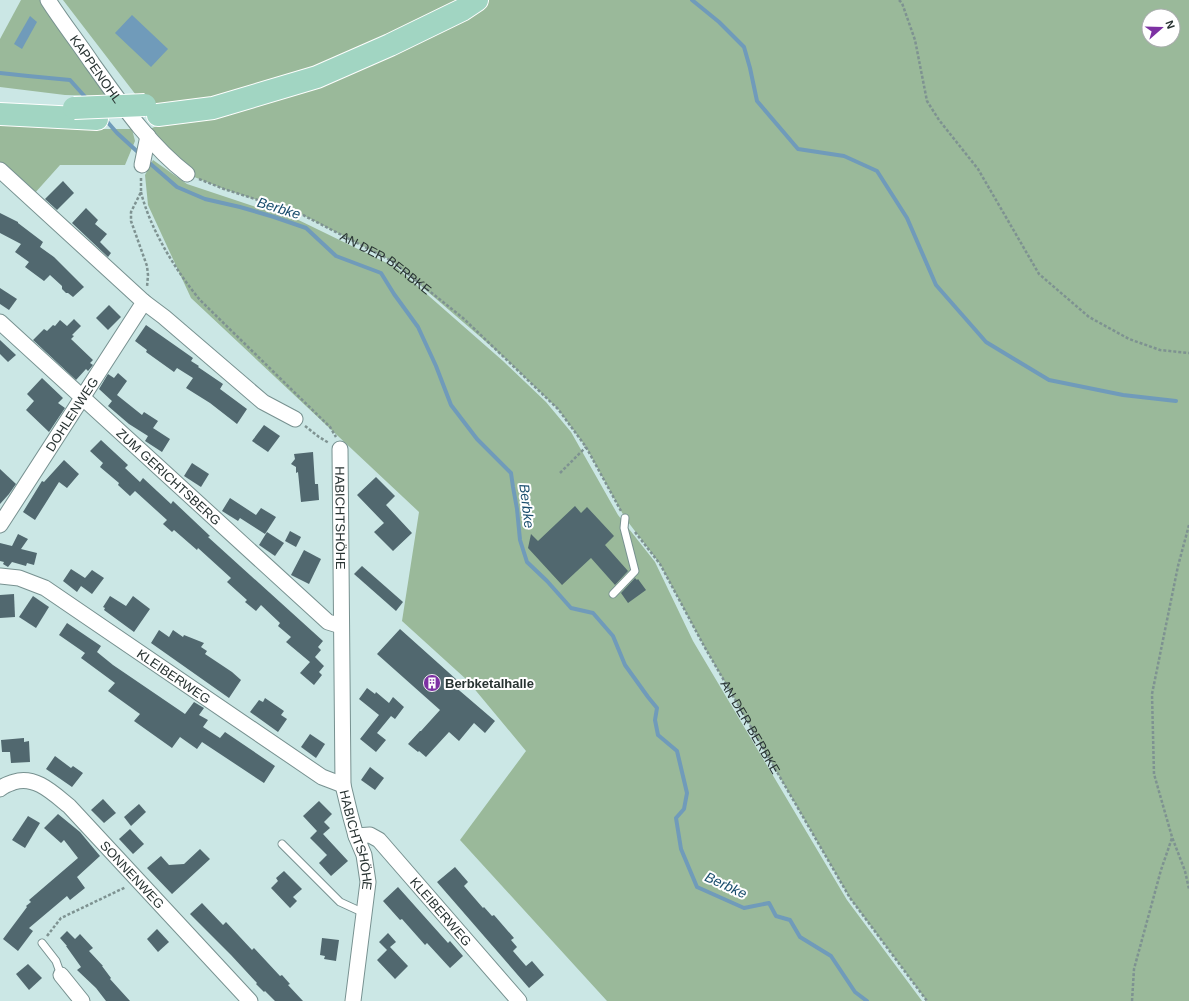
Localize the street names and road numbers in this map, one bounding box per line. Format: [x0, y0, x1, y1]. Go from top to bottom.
street label: KAPPENOHL [67, 32, 125, 105]
street label: AN DER BERBKE [338, 228, 435, 297]
street label: DOHLENWEG [42, 374, 101, 454]
street label: ZUM GERICHTSBERG [114, 425, 224, 528]
street label: HABICHTSHÖHE [333, 466, 349, 570]
street label: KLEIBERWEG [134, 646, 214, 706]
street label: AN DER BERBKE [718, 677, 784, 776]
street label: HABICHTSHÖHE [337, 788, 376, 891]
street label: SONNENWEG [97, 838, 167, 911]
street label: KLEIBERWEG [407, 874, 475, 949]

